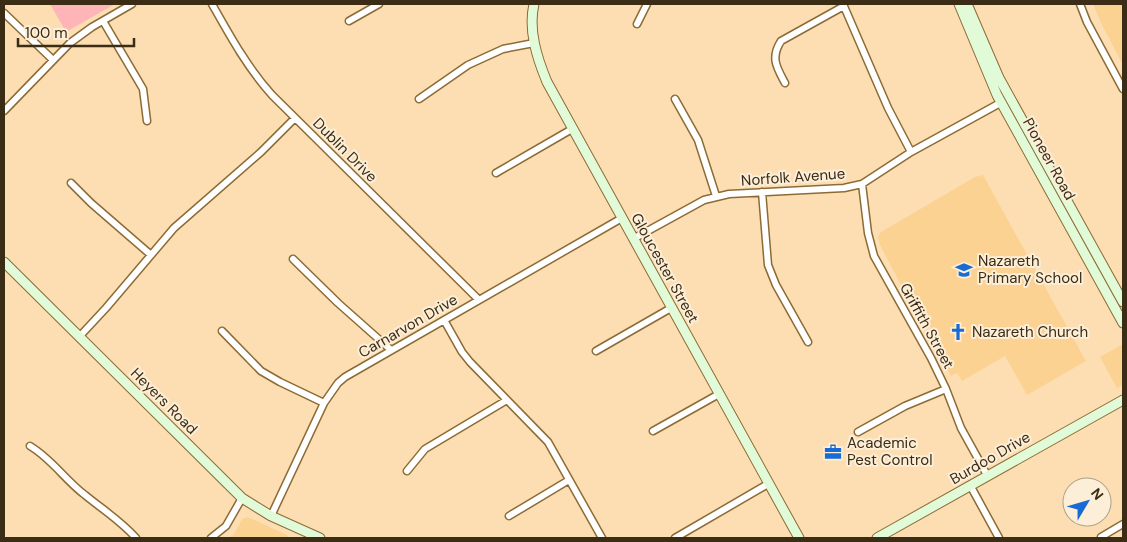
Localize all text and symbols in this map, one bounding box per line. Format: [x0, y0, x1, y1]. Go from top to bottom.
scale bar [18, 15, 134, 47]
text: 100 m [25, 23, 68, 43]
street label: Dublin Drive [308, 113, 382, 187]
street label: Pioneer Road [1018, 114, 1080, 204]
street label: Norfolk Avenue [740, 163, 846, 191]
street label: Gloucester Street [626, 209, 704, 327]
place label: Nazareth Primary School [978, 251, 1082, 288]
school or university icon: Nazareth Primary School [954, 260, 974, 280]
street label: Griffith Street [895, 280, 959, 373]
street label: Carnarvon Drive [355, 290, 461, 362]
church icon: Nazareth Church [948, 322, 968, 342]
place label: Nazareth Church [972, 322, 1088, 342]
street label: Heyers Road [126, 363, 202, 439]
street label: Burdoo Drive [946, 427, 1034, 489]
place label: Academic Pest Control [847, 433, 933, 470]
office icon: Academic Pest Control [823, 442, 843, 462]
north arrow [1062, 477, 1112, 527]
text: N [1087, 484, 1107, 504]

